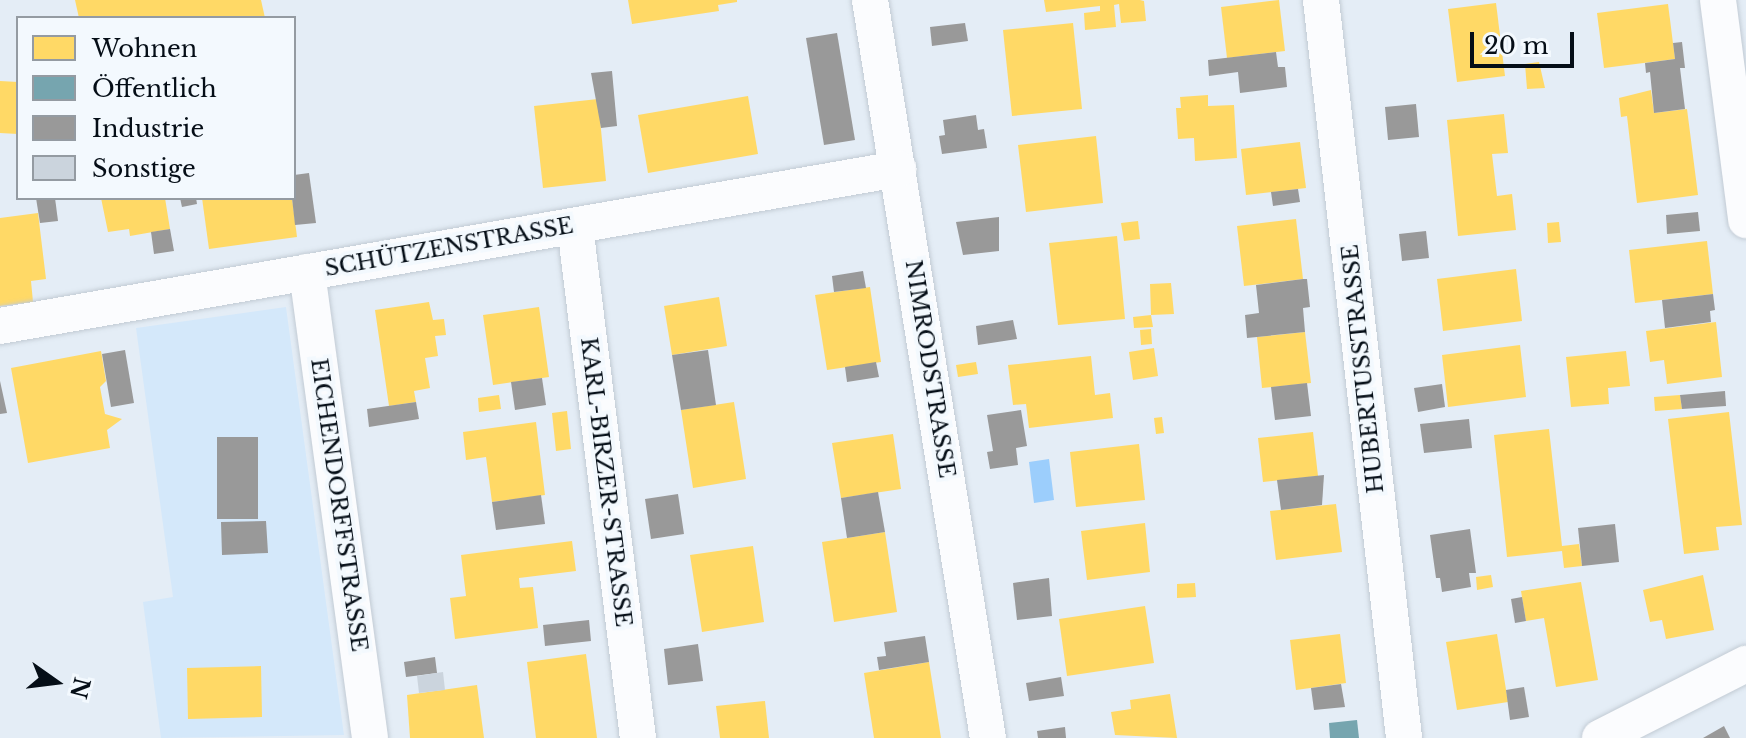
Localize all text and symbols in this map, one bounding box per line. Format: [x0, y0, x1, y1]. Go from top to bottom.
legend [16, 16, 296, 200]
scale bar [1474, 16, 1578, 66]
text: 20 m [1484, 31, 1549, 60]
text: Wohnen [92, 34, 197, 63]
text: Öffentlich [92, 74, 217, 103]
text: Industrie [92, 114, 204, 143]
text: Sonstige [92, 154, 196, 183]
street label: SCHÜTZENSTRASSE [323, 212, 575, 282]
street label: HUBERTUSSTRASSE [1337, 243, 1389, 495]
street label: NIMRODSTRASSE [900, 258, 960, 480]
street label: KARL-BIRZER-STRASSE [575, 336, 637, 628]
street label: EICHENDORFFSTRASSE [305, 357, 373, 653]
north arrow [16, 642, 96, 722]
text: N [64, 675, 95, 701]

